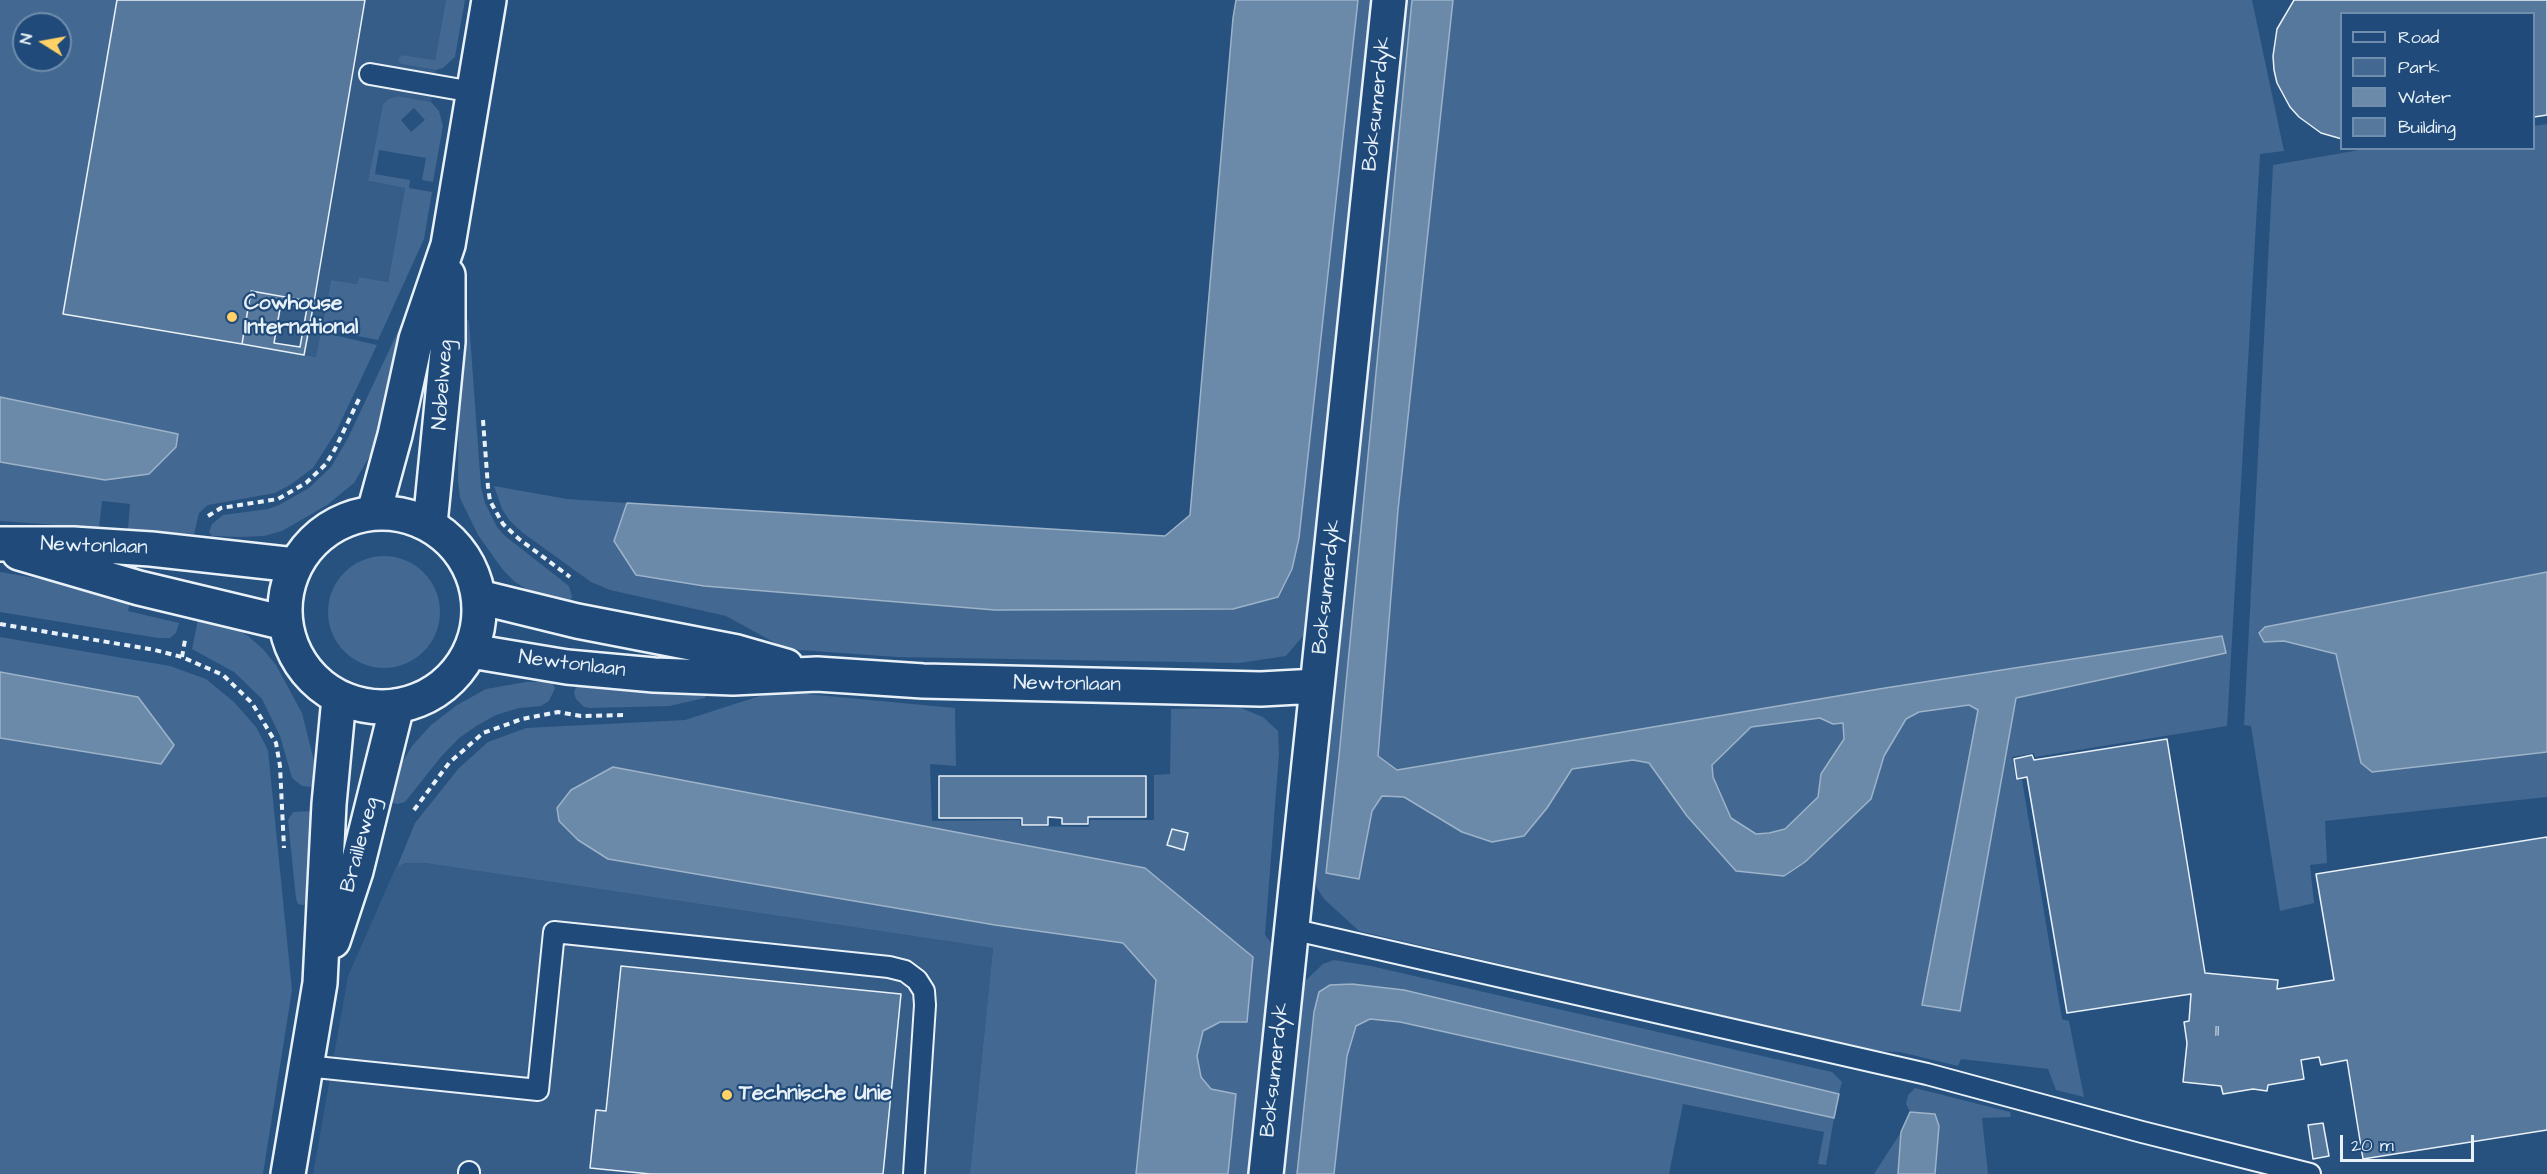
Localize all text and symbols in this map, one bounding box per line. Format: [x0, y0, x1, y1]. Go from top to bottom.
north arrow [12, 12, 72, 72]
legend [2340, 12, 2535, 150]
text: Road [2398, 25, 2439, 50]
text: N [15, 32, 38, 46]
street label: Boksumerdyk [1358, 35, 1398, 173]
text: Park [2398, 55, 2440, 80]
text: Water [2398, 85, 2451, 110]
text: Building [2398, 115, 2456, 140]
place label: Cowhouse International [244, 292, 358, 342]
marker: Cowhouse International [225, 310, 239, 324]
street label: Nobelweg [428, 339, 460, 431]
street label: Boksumerdyk [1308, 518, 1348, 656]
street label: Newtonlaan [40, 533, 148, 561]
street label: Newtonlaan [517, 646, 627, 684]
street label: Newtonlaan [1013, 671, 1121, 699]
street label: Brailleweg [336, 795, 386, 895]
street label: Boksumerdyk [1256, 1001, 1296, 1139]
house number: 11 [2215, 1021, 2219, 1043]
place label: Technische Unie [739, 1082, 892, 1108]
marker: Technische Unie [720, 1088, 734, 1102]
scale bar [2343, 1123, 2476, 1161]
text: 20 m [2351, 1133, 2394, 1158]

